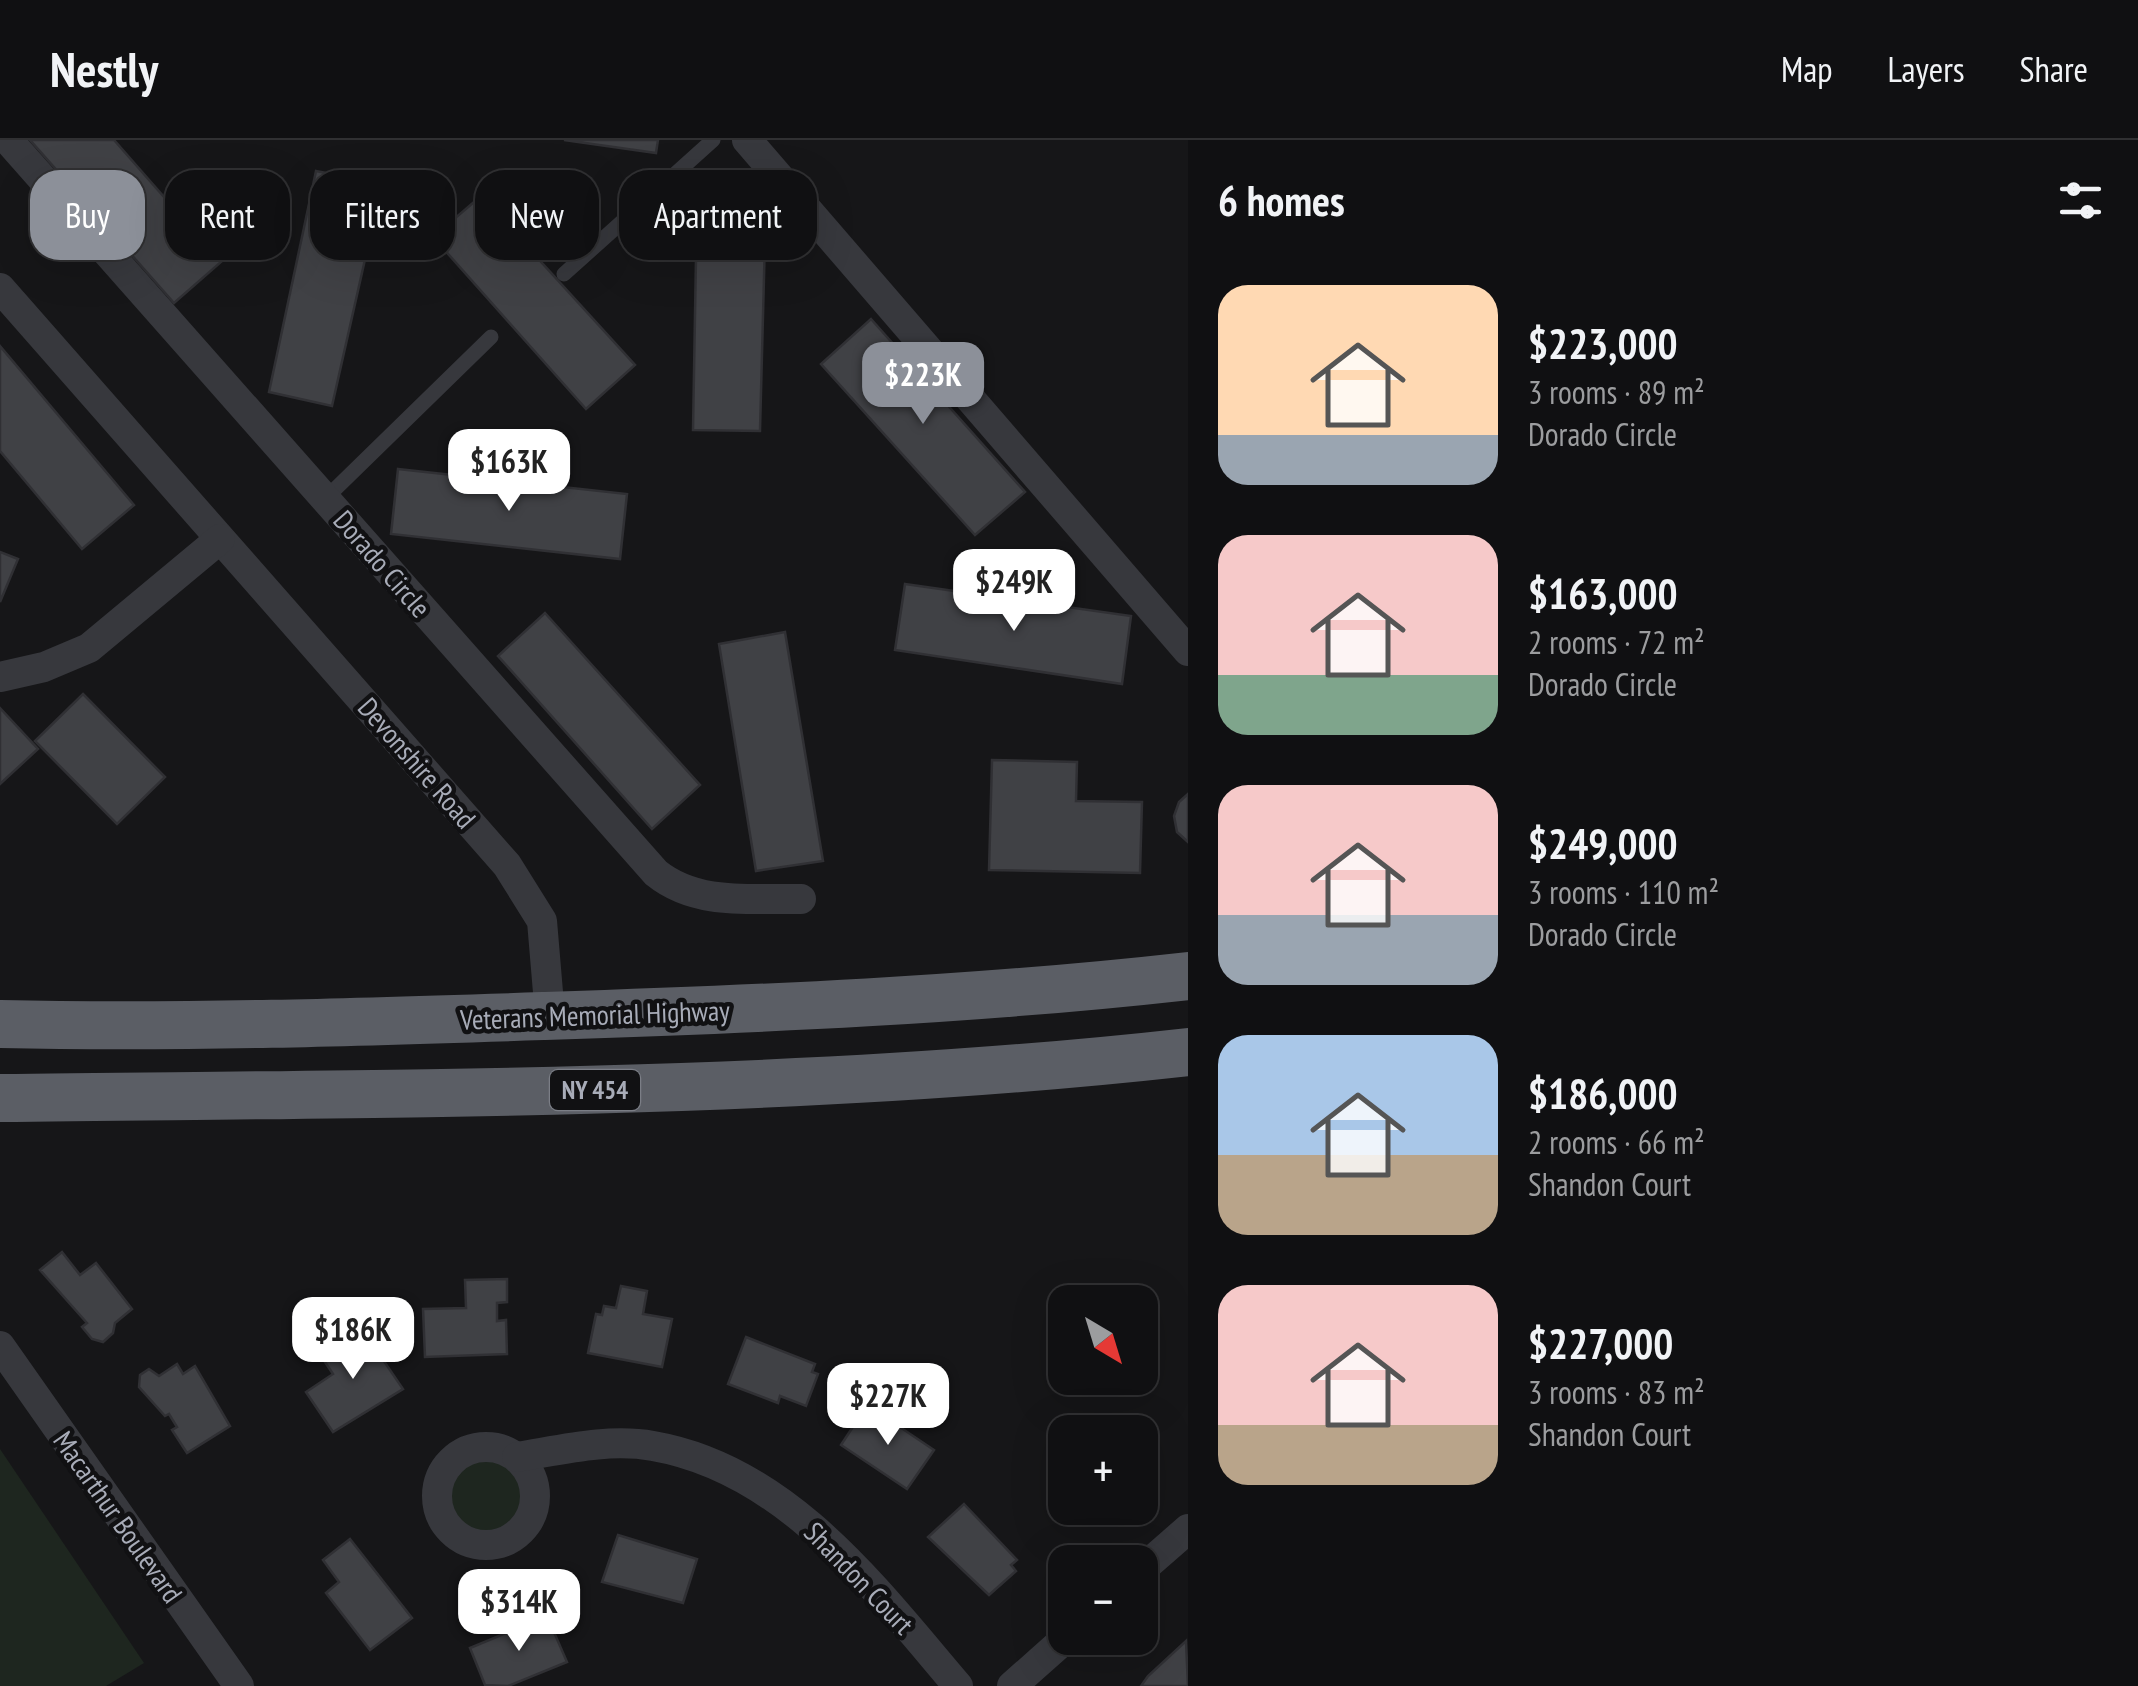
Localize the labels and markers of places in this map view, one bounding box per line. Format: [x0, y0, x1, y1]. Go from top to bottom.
pin: $223K [853, 342, 993, 427]
pin: $163K [439, 429, 579, 514]
pin: $249K [944, 549, 1084, 634]
pin: $186K [283, 1297, 423, 1382]
pin: $227K [818, 1363, 958, 1448]
pin: $314K [449, 1569, 589, 1654]

